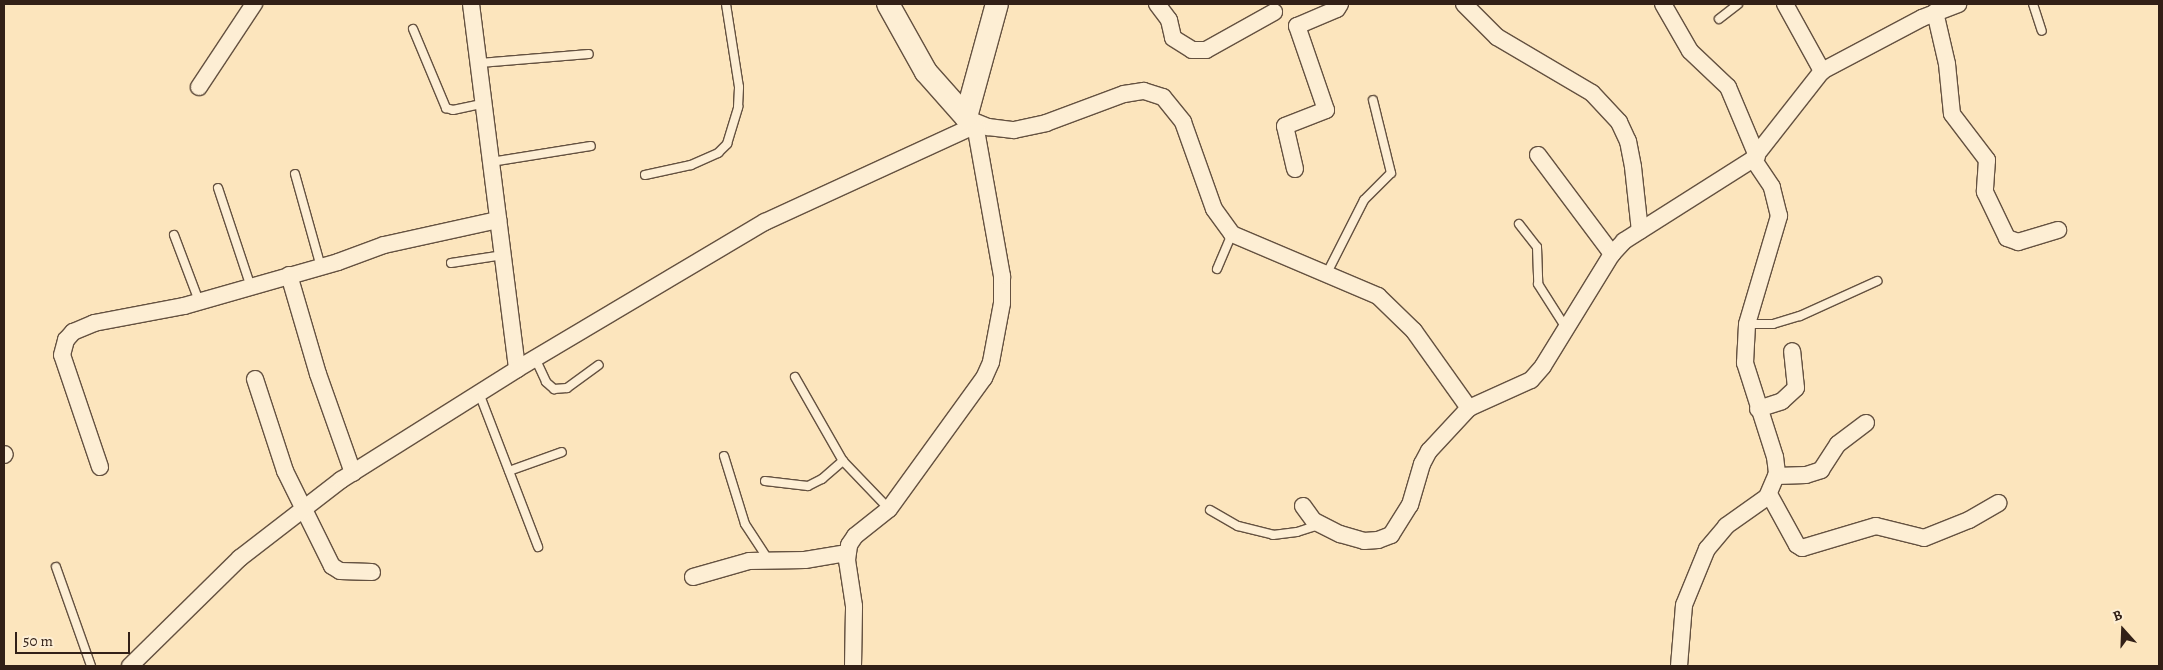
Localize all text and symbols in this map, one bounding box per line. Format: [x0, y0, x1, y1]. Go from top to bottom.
north arrow [2098, 605, 2148, 655]
text: B [2110, 605, 2125, 626]
scale bar [18, 622, 132, 654]
text: 50 m [23, 631, 53, 651]

